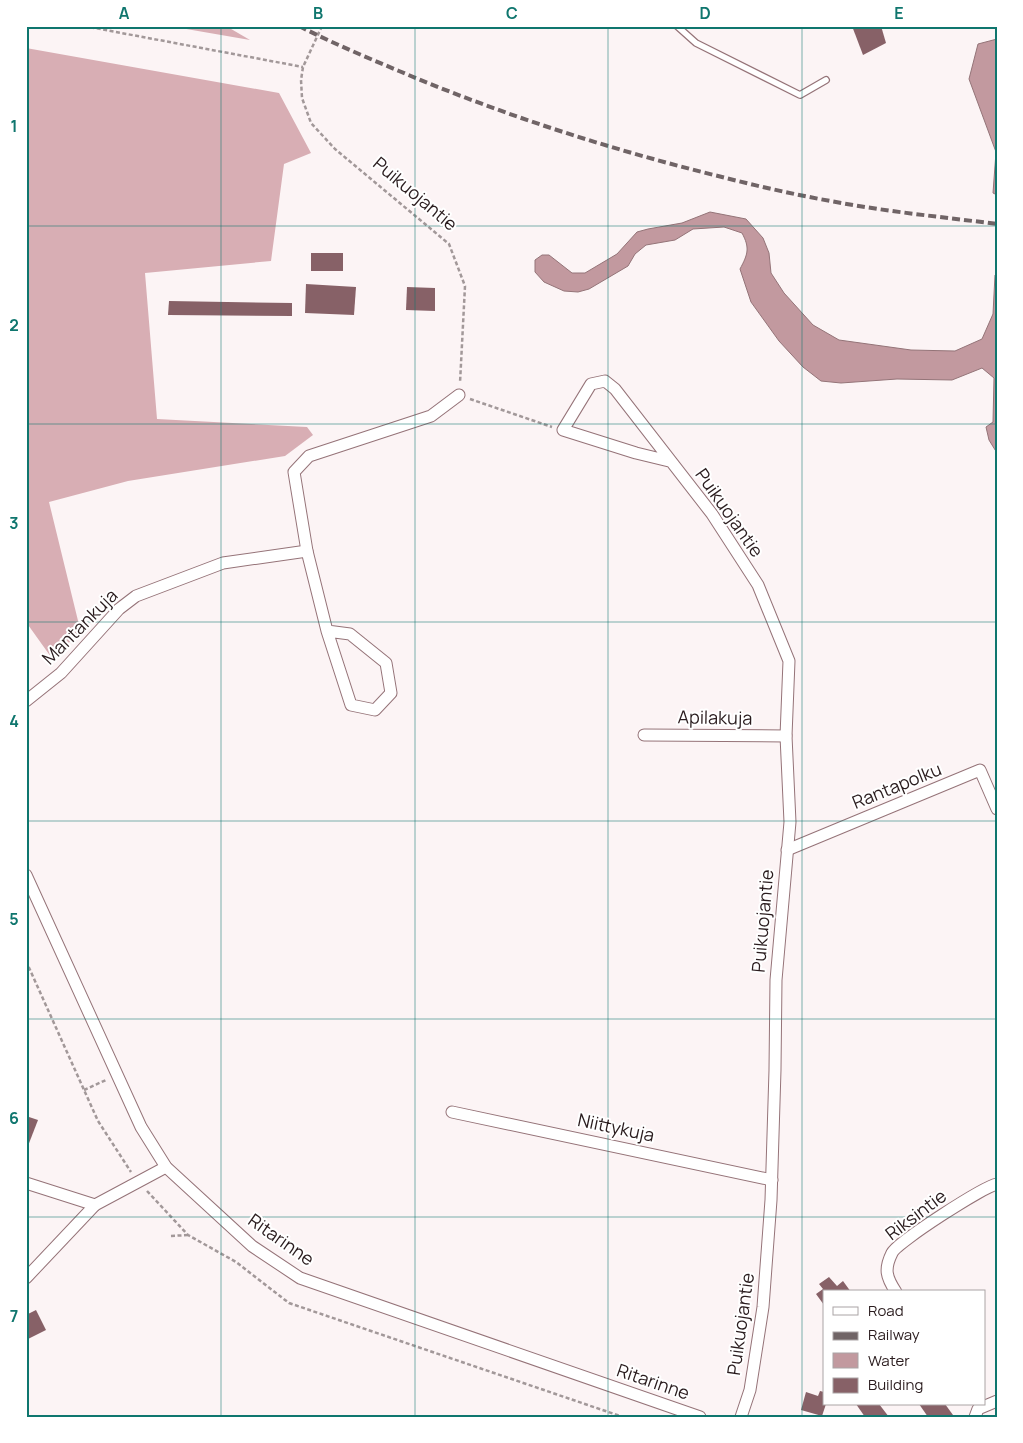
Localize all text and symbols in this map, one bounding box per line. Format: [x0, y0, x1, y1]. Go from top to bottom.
text: A [119, 2, 130, 24]
text: B [313, 2, 323, 24]
text: C [506, 2, 518, 24]
text: D [699, 2, 711, 24]
text: E [894, 2, 904, 24]
text: 1 [10, 115, 18, 137]
street label: Puikuojantie [368, 151, 463, 236]
text: 2 [9, 314, 19, 336]
street label: Puikuojantie [690, 463, 769, 562]
text: 3 [9, 512, 19, 534]
street label: Mantankuja [36, 583, 122, 669]
street label: Apilakuja [678, 704, 753, 730]
text: 4 [9, 710, 19, 732]
street label: Rantapolku [848, 756, 945, 814]
street label: Puikuojantie [746, 868, 778, 973]
text: 5 [9, 908, 19, 930]
text: 6 [9, 1107, 19, 1129]
street label: Niittykuja [576, 1107, 657, 1147]
street label: Riksintie [880, 1183, 951, 1245]
street label: Ritarinne [244, 1208, 319, 1271]
street label: Puikuojantie [721, 1271, 759, 1377]
legend [823, 1290, 986, 1406]
text: Road [868, 1300, 904, 1321]
text: 7 [10, 1305, 18, 1327]
text: Railway [868, 1324, 920, 1345]
text: Water [868, 1350, 910, 1371]
street label: Ritarinne [614, 1357, 693, 1405]
text: Building [868, 1374, 923, 1395]

